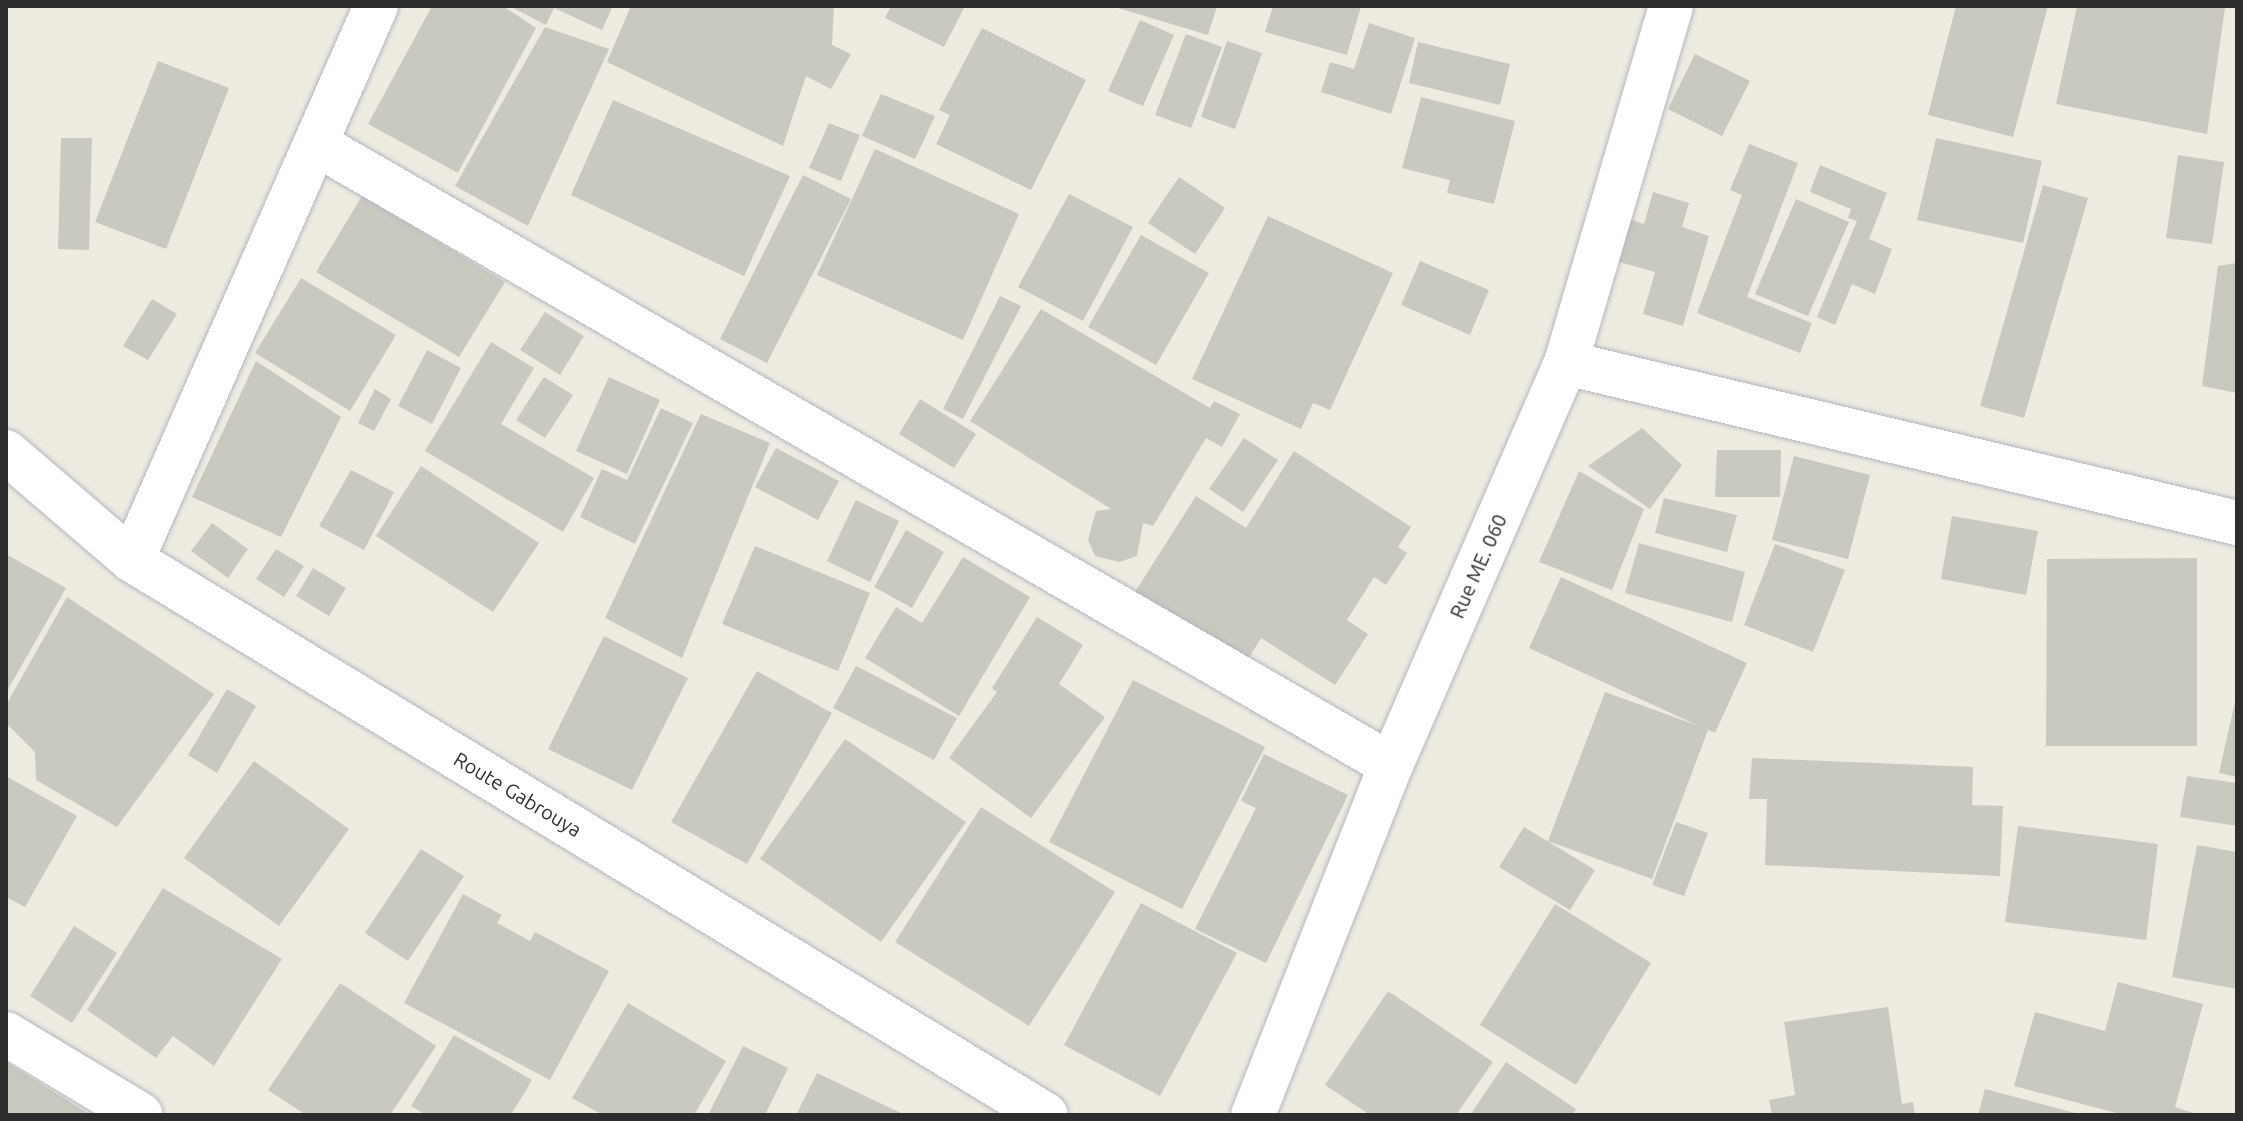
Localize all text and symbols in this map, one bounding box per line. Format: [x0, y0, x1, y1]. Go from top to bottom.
street label: Rue ME. 060 [1444, 510, 1512, 622]
street label: Route Gabrouya [450, 746, 586, 842]

